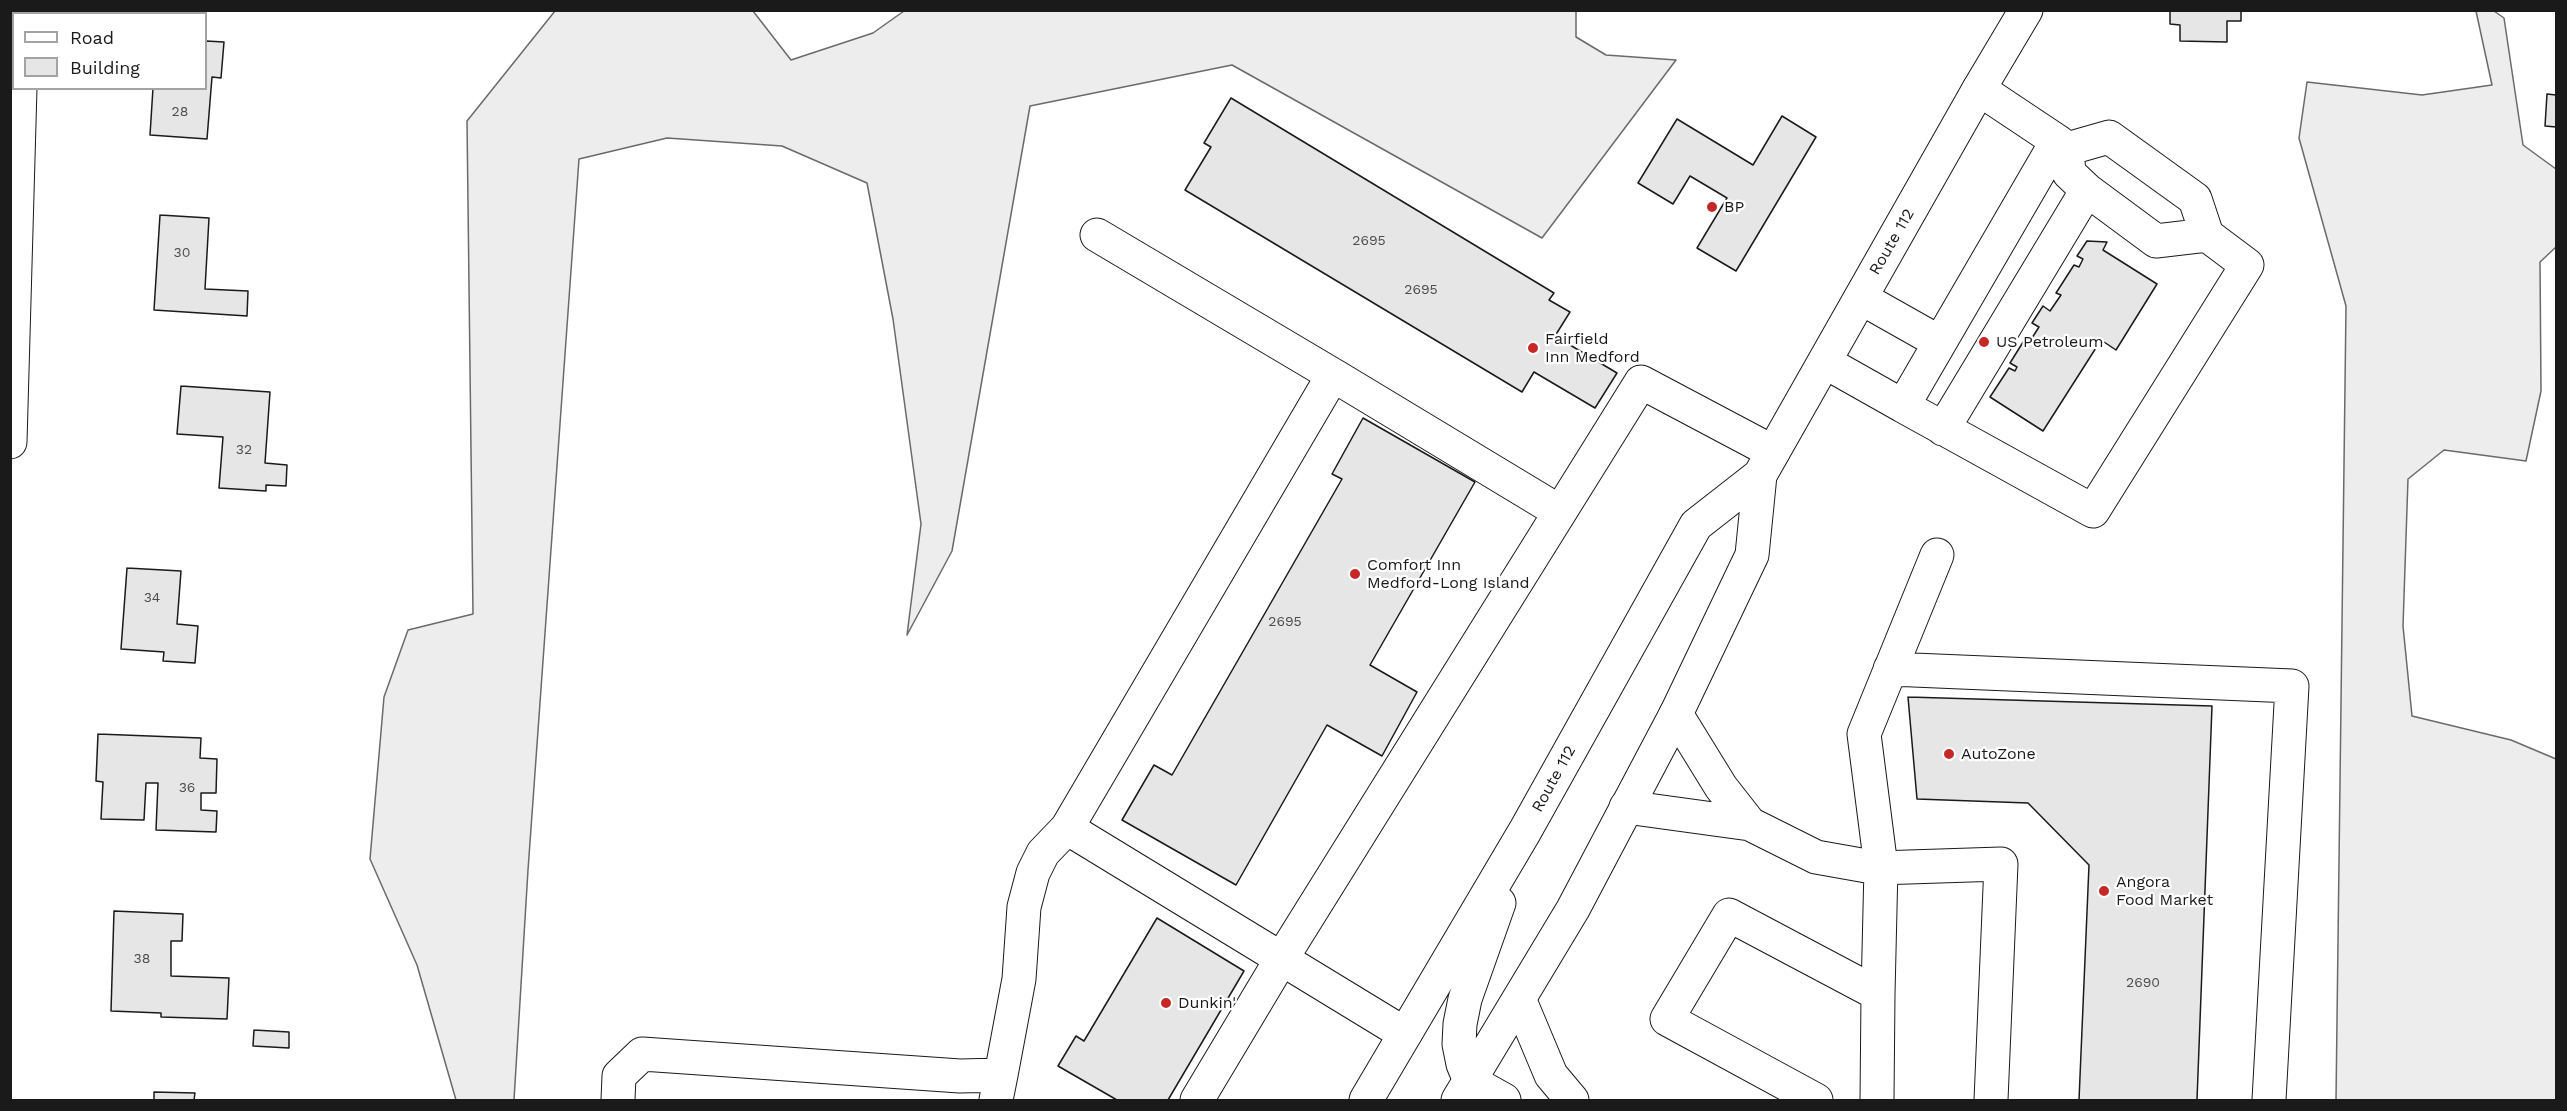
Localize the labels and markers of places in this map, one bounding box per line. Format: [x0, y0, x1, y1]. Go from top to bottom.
place label: BP [1724, 197, 1744, 217]
marker: BP [1705, 200, 1719, 214]
place label: Fairfield Inn Medford [1545, 329, 1640, 367]
place label: US Petroleum [1996, 332, 2103, 352]
marker: US Petroleum [1977, 335, 1991, 349]
marker: Fairfield Inn Medford [1526, 341, 1540, 355]
place label: Comfort Inn Medford-Long Island [1367, 555, 1530, 593]
marker: Comfort Inn Medford-Long Island [1348, 567, 1362, 581]
place label: AutoZone [1961, 744, 2036, 764]
marker: AutoZone [1942, 747, 1956, 761]
place label: Angora Food Market [2116, 872, 2213, 910]
marker: Angora Food Market [2097, 884, 2111, 898]
place label: Dunkin' [1178, 993, 1236, 1013]
marker: Dunkin' [1159, 996, 1173, 1010]

